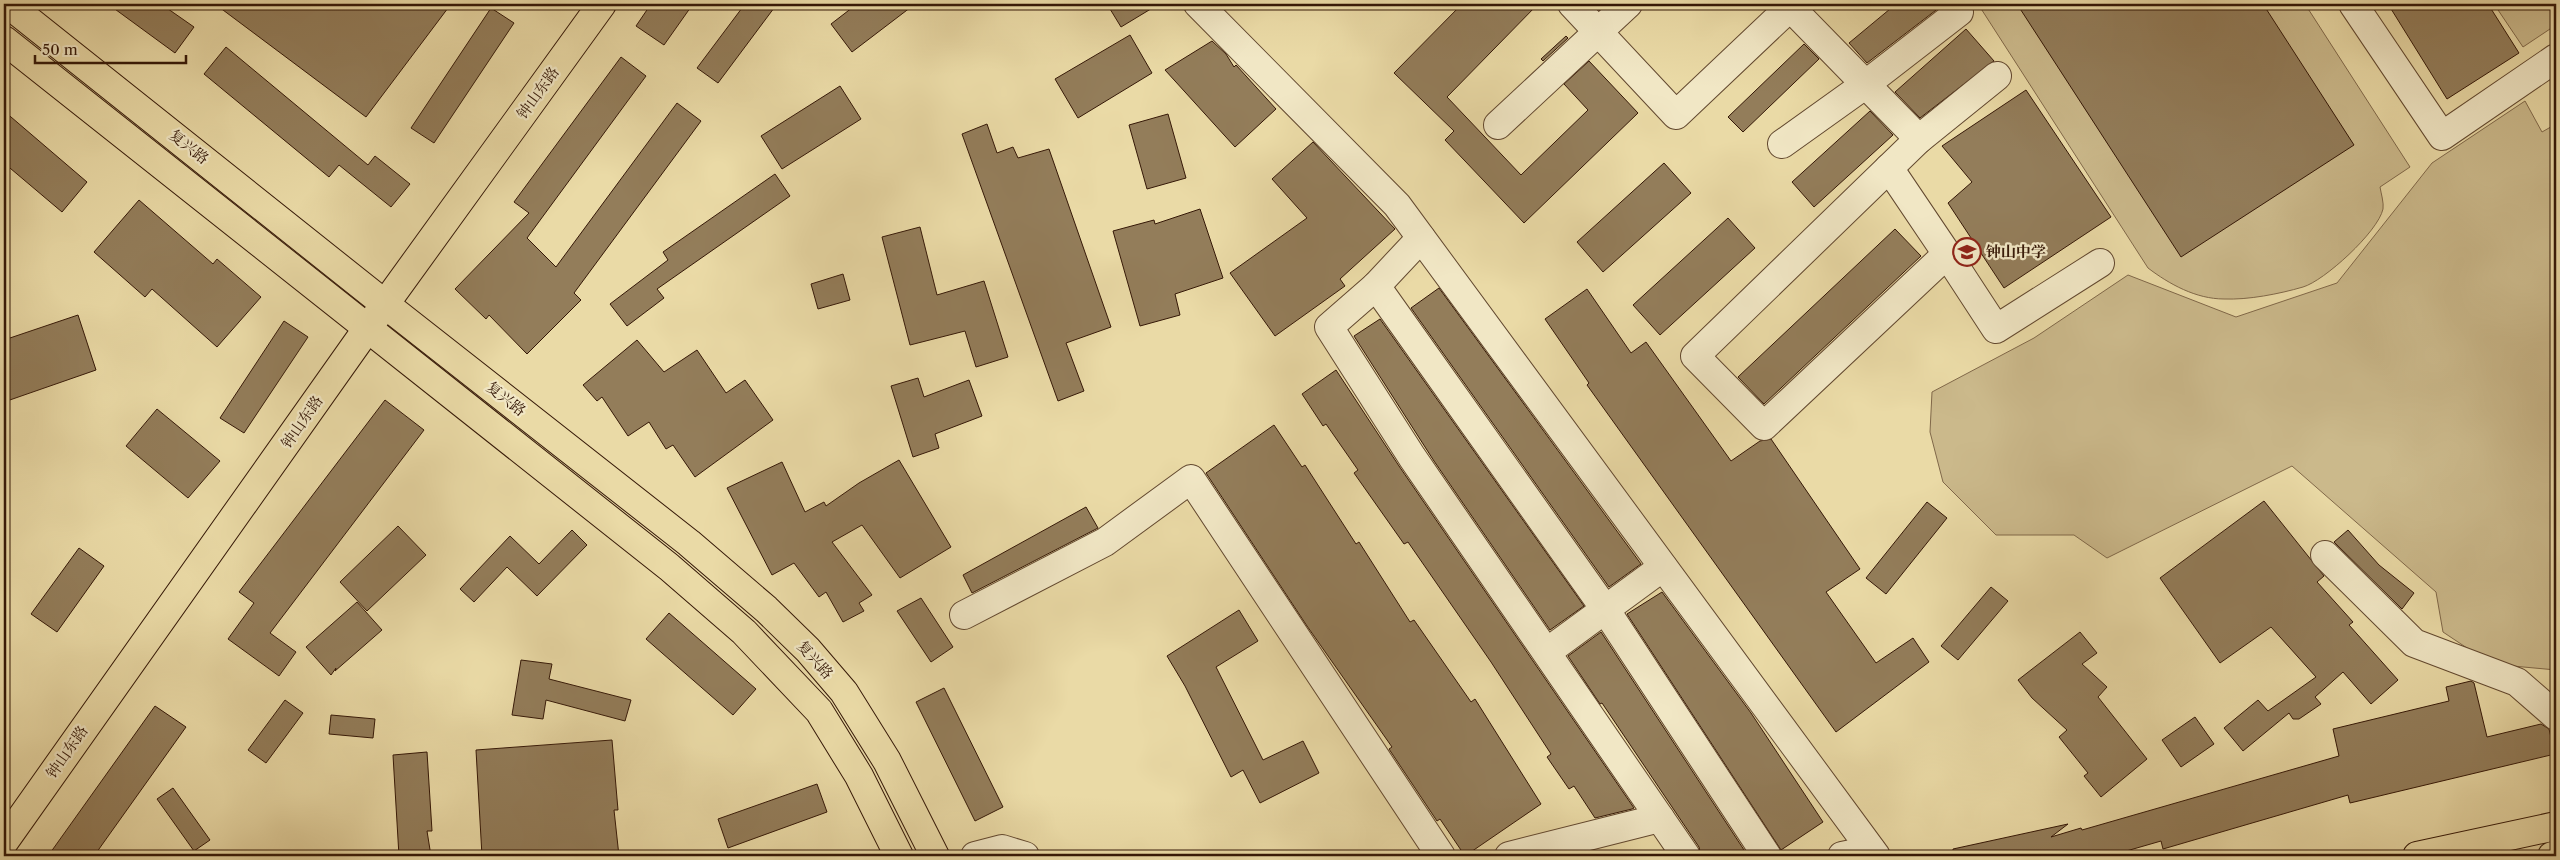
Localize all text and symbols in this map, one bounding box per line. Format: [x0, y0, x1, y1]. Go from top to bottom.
scale bar [35, 32, 186, 64]
text: 50 m [42, 40, 78, 59]
street label: 钟山东路 [512, 63, 563, 123]
street label: 复兴路 [166, 125, 213, 168]
school or university icon: 钟山中学 [1952, 237, 1982, 267]
place label: 钟山中学 [1986, 242, 2046, 261]
street label: 复兴路 [483, 377, 530, 420]
street label: 钟山东路 [277, 392, 327, 452]
street label: 复兴路 [793, 637, 837, 683]
street label: 钟山东路 [42, 722, 92, 782]

